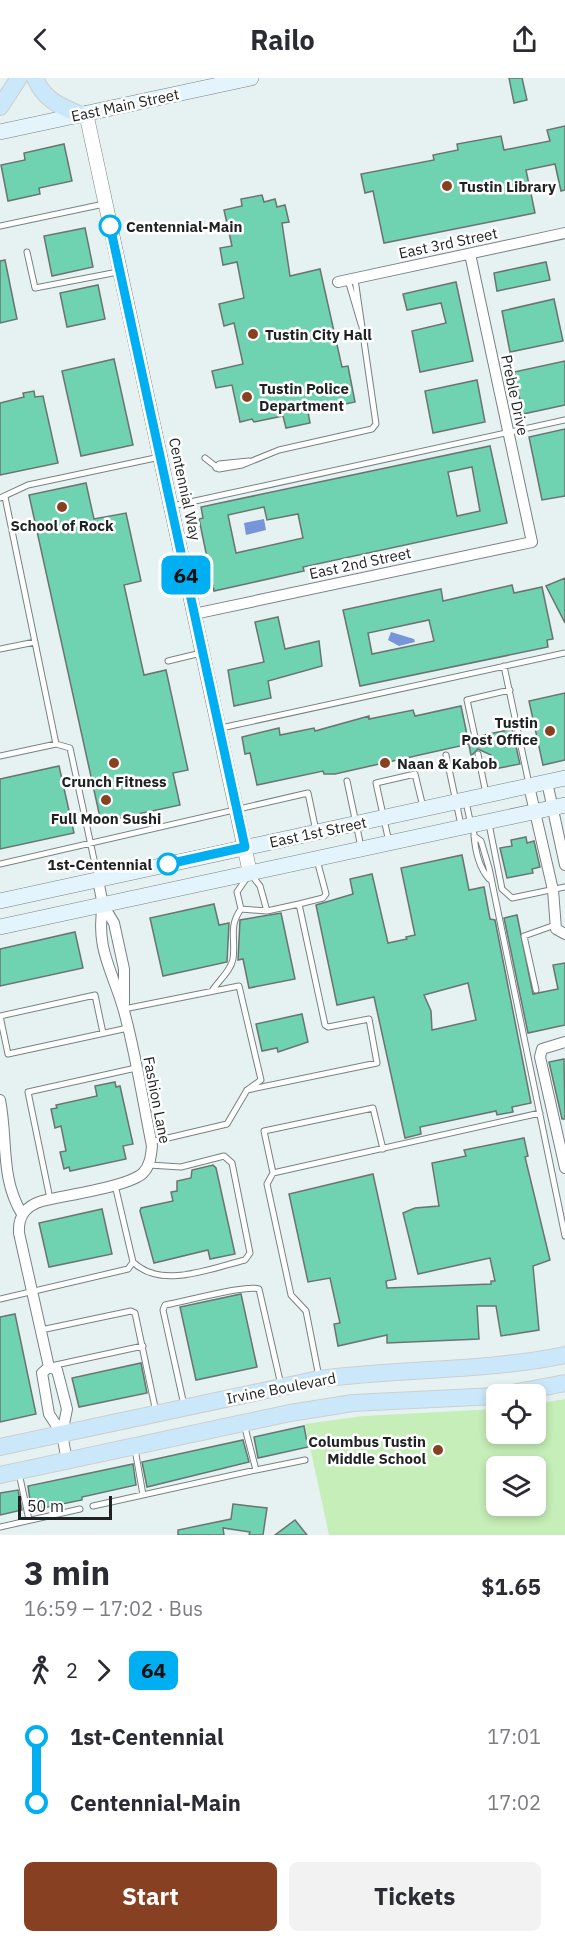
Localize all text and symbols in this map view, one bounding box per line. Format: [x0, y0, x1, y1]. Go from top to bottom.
text: Railo [250, 22, 315, 57]
icon: back [24, 23, 57, 56]
icon: share [508, 23, 541, 56]
street label: East Main Street [69, 84, 181, 126]
place label: Tustin Library [459, 177, 556, 196]
marker: Tustin Library [440, 179, 454, 193]
marker: Centennial-Main [99, 215, 121, 237]
place label: Centennial-Main [126, 217, 242, 236]
street label: East 3rd Street [397, 223, 499, 263]
place label: Tustin City Hall [265, 325, 372, 344]
marker: Tustin City Hall [246, 327, 260, 341]
street label: Preble Drive [497, 353, 533, 437]
place label: Tustin Police Department [259, 379, 349, 415]
marker: Tustin Police Department [240, 390, 254, 404]
street label: Centennial Way [165, 436, 205, 543]
marker: School of Rock [55, 500, 69, 514]
place label: School of Rock [10, 516, 114, 535]
street label: East 2nd Street [307, 543, 413, 583]
line badge: 64 [159, 556, 213, 594]
text: 64 [173, 561, 199, 589]
place label: Tustin Post Office [461, 713, 538, 749]
marker: Tustin Post Office [543, 724, 557, 738]
place label: Naan & Kabob [397, 754, 497, 773]
marker: Crunch Fitness [107, 756, 121, 770]
marker: Naan & Kabob [378, 756, 392, 770]
place label: Crunch Fitness [61, 772, 167, 791]
marker: Full Moon Sushi [99, 793, 113, 807]
place label: Full Moon Sushi [51, 809, 161, 828]
street label: East 1st Street [268, 812, 368, 852]
marker: 1st-Centennial [157, 853, 179, 875]
place label: 1st-Centennial [47, 855, 152, 874]
street label: Fashion Lane [139, 1055, 175, 1145]
street label: Irvine Boulevard [225, 1368, 337, 1408]
map controls [486, 1384, 546, 1516]
button: locate [486, 1384, 546, 1444]
place label: Columbus Tustin Middle School [308, 1432, 426, 1468]
marker: Columbus Tustin Middle School [431, 1443, 445, 1457]
button: layers [486, 1456, 546, 1516]
scale bar [18, 1493, 112, 1520]
text: 50 m [27, 1496, 64, 1516]
text: 3 min [24, 1551, 110, 1594]
text: $1.65 [481, 1572, 541, 1601]
text: 16:59 – 17:02 · Bus [24, 1595, 203, 1622]
icon: walk [24, 1654, 57, 1687]
icon: forward [87, 1654, 120, 1687]
text: 64 [141, 1656, 166, 1684]
text: 2 [66, 1657, 78, 1684]
text: 1st-Centennial [70, 1722, 224, 1751]
text: 17:01 [487, 1723, 541, 1750]
text: Centennial-Main [70, 1788, 241, 1817]
text: 17:02 [487, 1789, 541, 1816]
button: Start [24, 1862, 277, 1931]
button: Tickets [289, 1862, 541, 1931]

